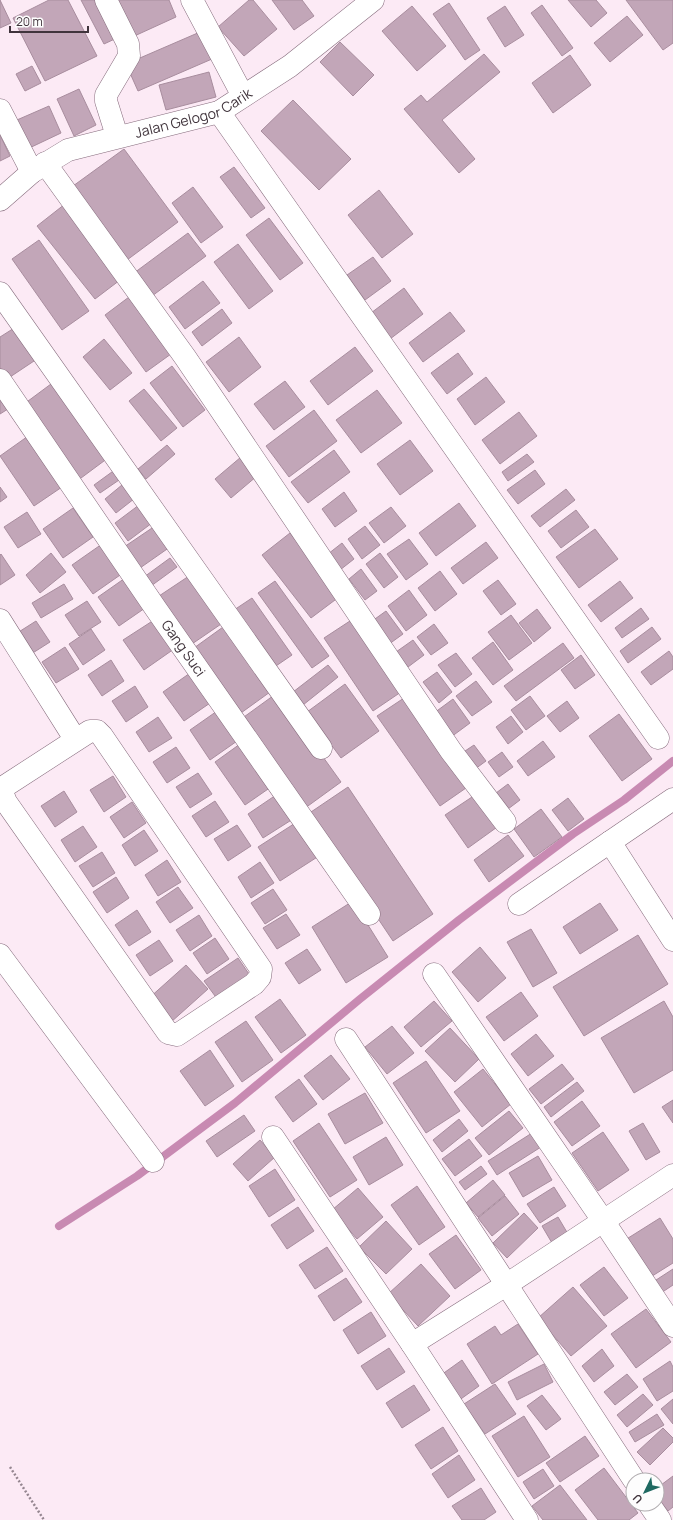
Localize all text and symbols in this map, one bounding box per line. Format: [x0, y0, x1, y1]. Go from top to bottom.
scale bar [10, 8, 88, 34]
text: 20 m [16, 13, 43, 30]
street label: Jalan Gelogor Carik [133, 83, 256, 142]
street label: Gang Suci [157, 616, 210, 680]
north arrow [625, 1472, 665, 1512]
text: U [629, 1491, 646, 1507]

